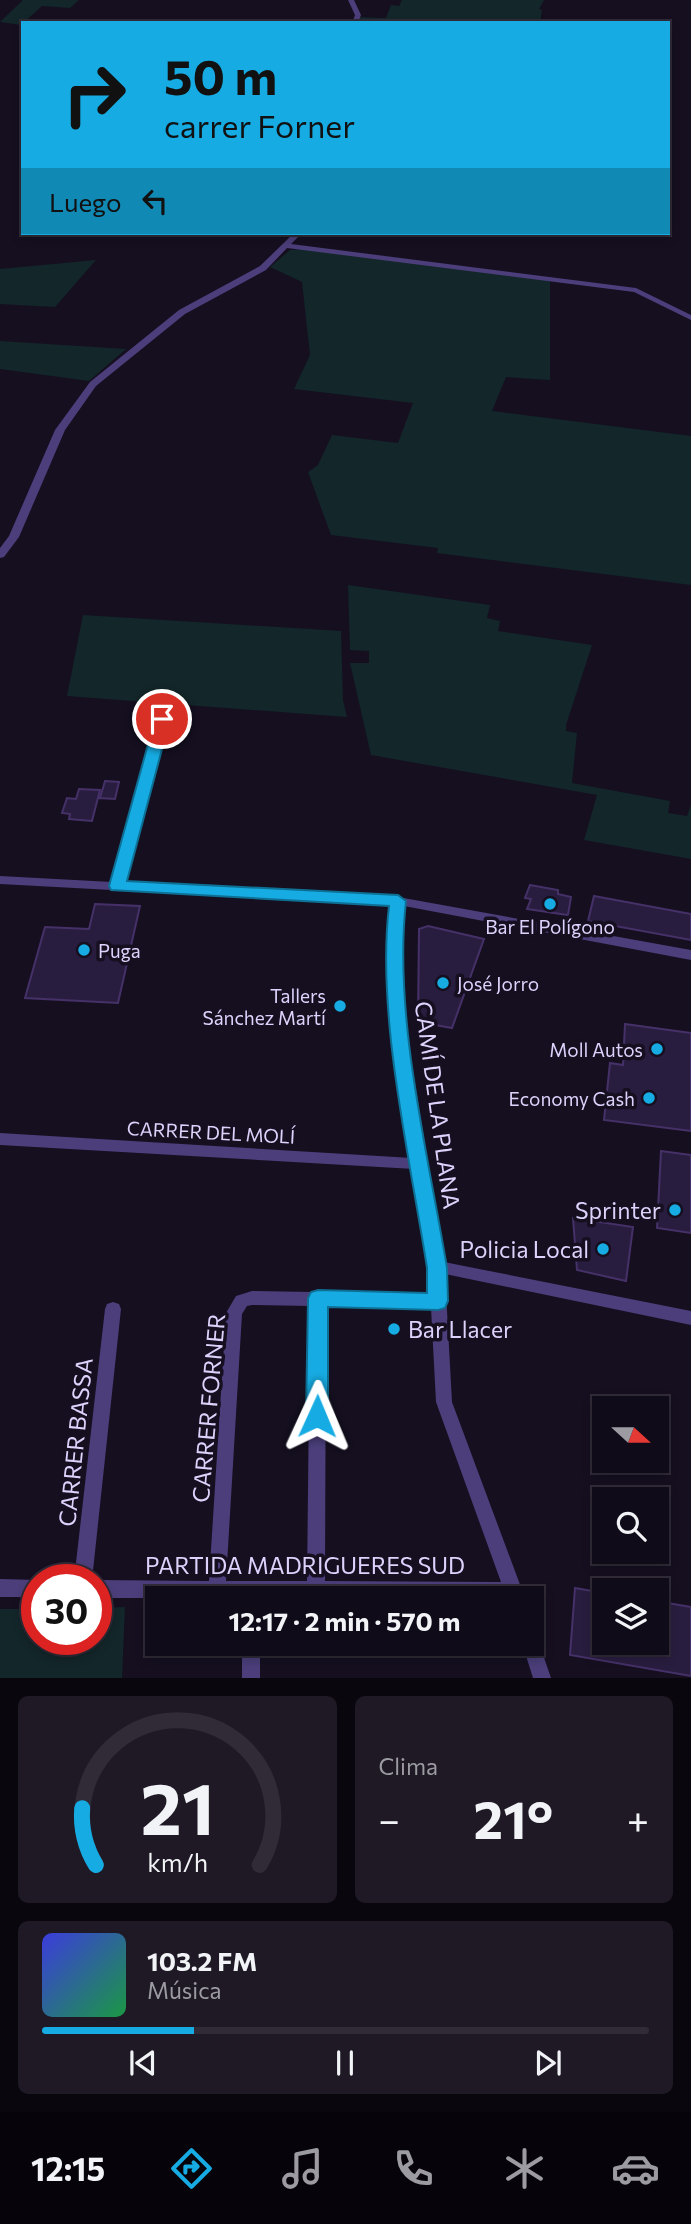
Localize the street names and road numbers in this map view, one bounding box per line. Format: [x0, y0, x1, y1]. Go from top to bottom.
street label: CAMÍ DE LA PLANA [410, 999, 466, 1211]
street label: CARRER DEL MOLÍ [126, 1116, 296, 1148]
street label: CARRER FORNER [186, 1312, 230, 1504]
street label: CARRER BASSA [52, 1356, 98, 1528]
street label: PARTIDA MADRIGUERES SUD [145, 1551, 465, 1579]

